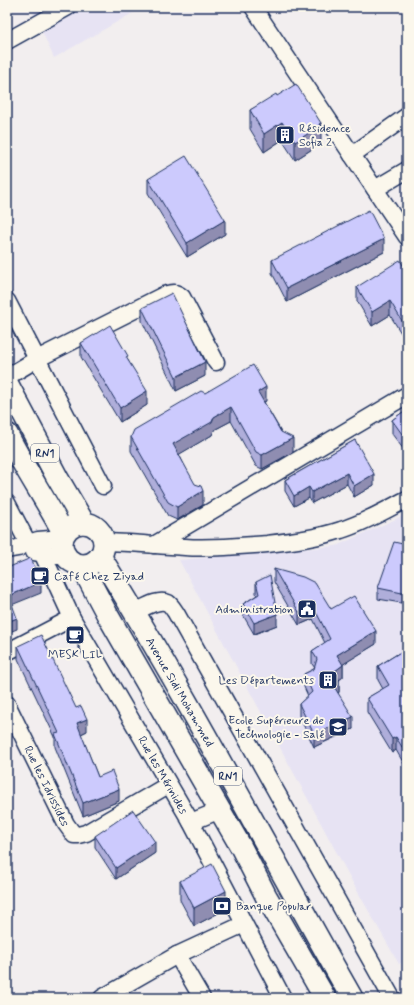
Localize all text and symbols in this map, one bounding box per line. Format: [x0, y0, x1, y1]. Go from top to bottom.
place label: Résidence Sofia 2 [299, 121, 351, 151]
building icon: Résidence Sofia 2 [274, 124, 296, 146]
road number: RN1 [31, 444, 59, 462]
cafe icon: Café Chez Ziyad [29, 565, 51, 587]
place label: Café Chez Ziyad [54, 569, 144, 585]
public building icon: Administration [296, 598, 318, 620]
place label: Administration [215, 602, 293, 618]
cafe icon: MESK LIL [64, 624, 86, 646]
street label: Avenue Sidi Mohammed [141, 635, 217, 750]
place label: MESK LIL [48, 647, 102, 663]
building icon: Les Départements [317, 669, 339, 691]
place label: Les Départements [218, 673, 315, 689]
place label: Ecole Supérieure de Technologie - Salé [228, 713, 325, 743]
school or university icon: Ecole Supérieure de Technologie - Salé [327, 716, 349, 738]
street label: Rue les Mérinides [133, 734, 191, 818]
street label: Rue les Idrissides [20, 743, 73, 829]
road number: RN1 [214, 767, 242, 785]
bank icon: Banque Popular [211, 895, 233, 917]
place label: Banque Popular [236, 899, 311, 915]

